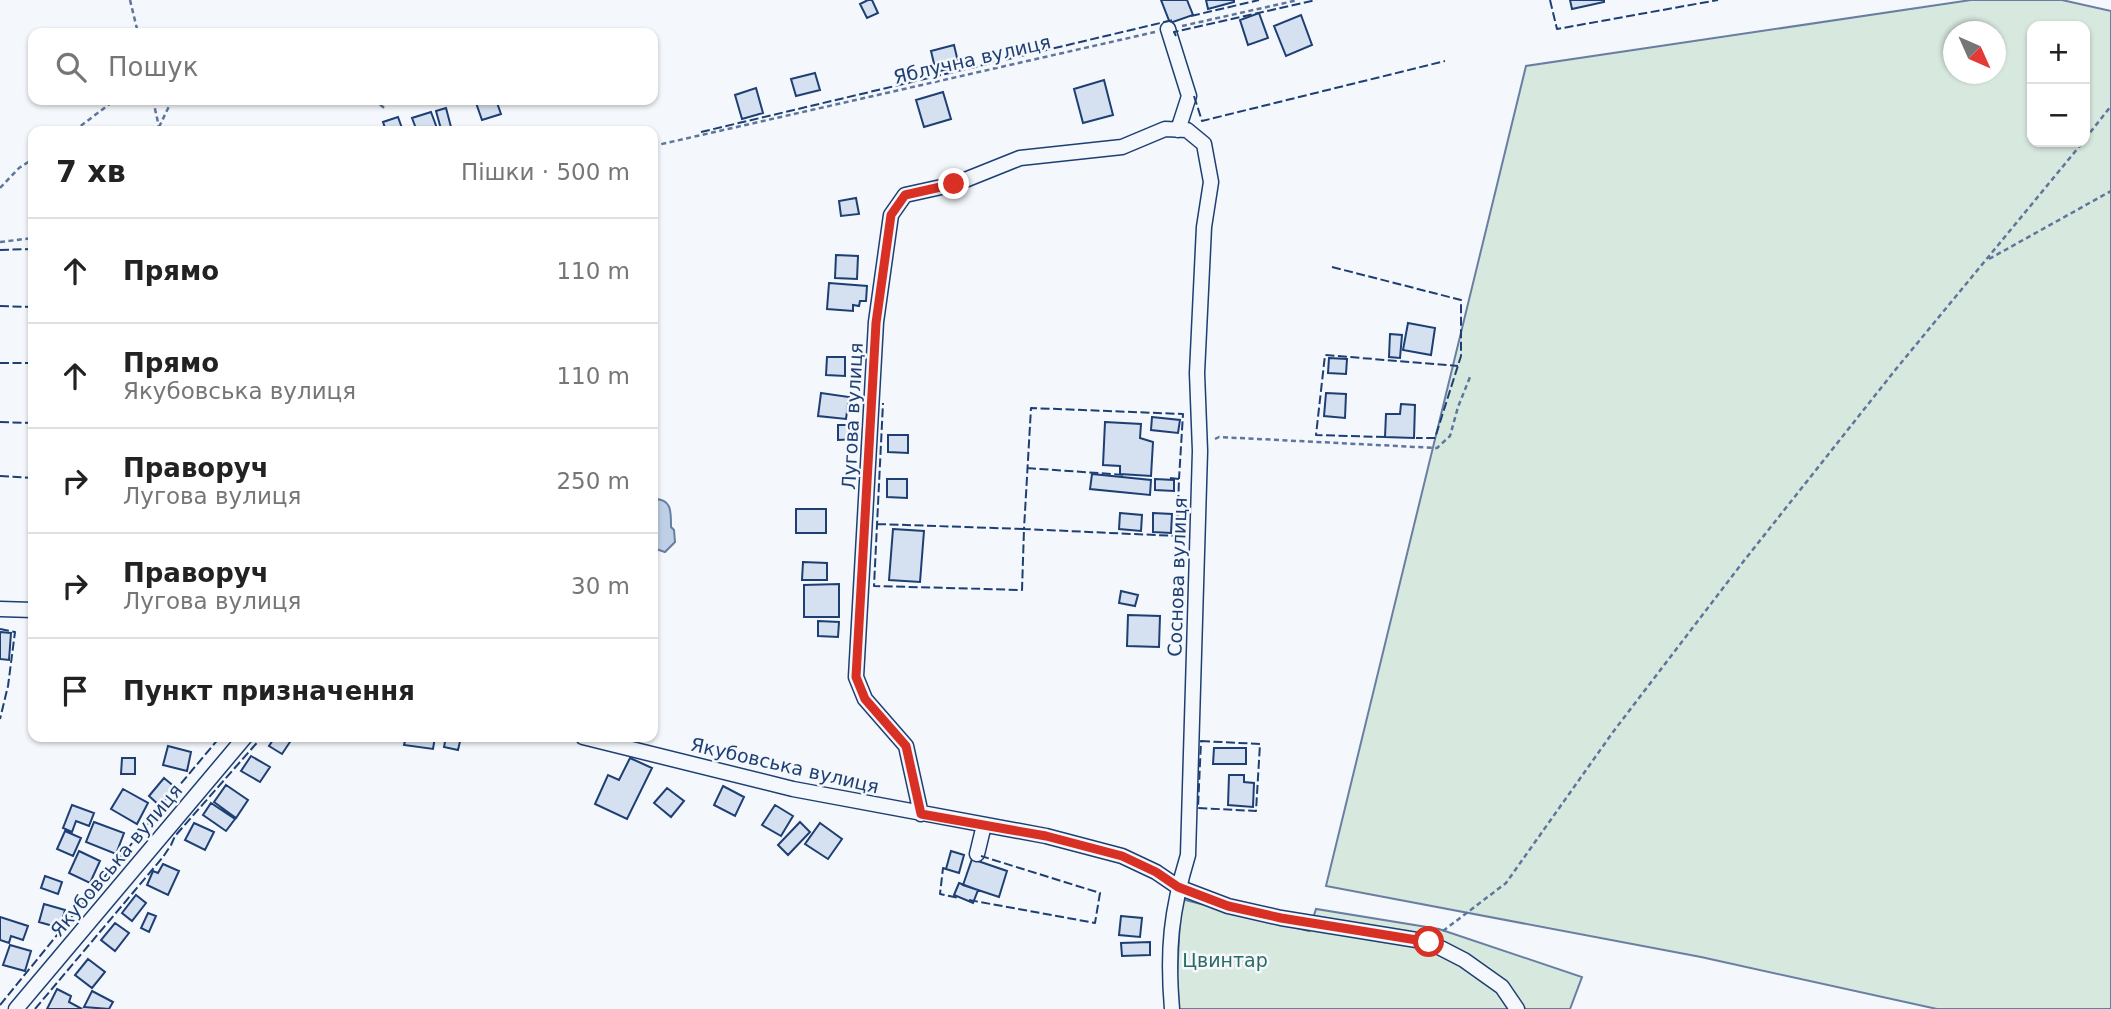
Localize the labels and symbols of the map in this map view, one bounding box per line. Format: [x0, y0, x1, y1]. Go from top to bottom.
north arrow [1943, 21, 2006, 84]
street label: Яблучна вулиця [891, 30, 1053, 88]
route end [938, 168, 969, 199]
street label: Лугова вулиця [837, 342, 867, 490]
street label: Соснова вулиця [1163, 497, 1191, 657]
street label: Якубовська вулиця [689, 733, 881, 797]
street label: Якубовська вулиця [46, 779, 186, 941]
route start [1413, 926, 1444, 957]
park label: Цвинтар [1182, 949, 1268, 971]

